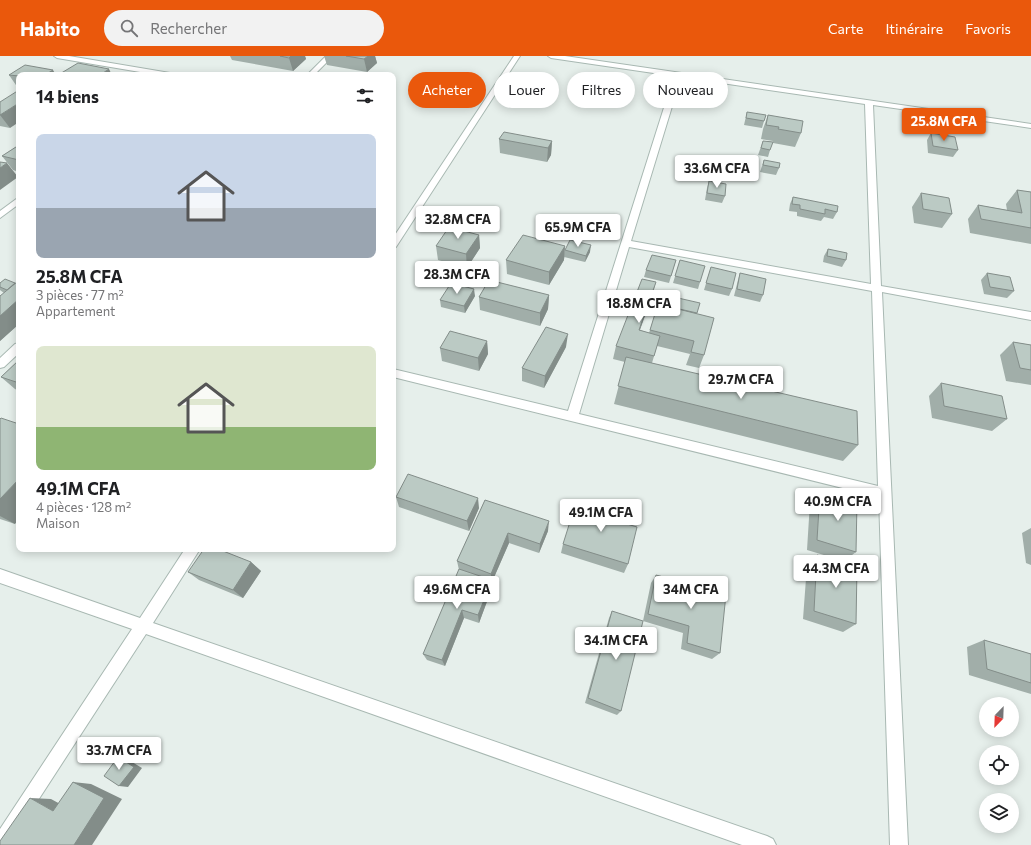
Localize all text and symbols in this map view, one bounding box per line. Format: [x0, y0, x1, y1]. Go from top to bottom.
search box [104, 10, 384, 46]
text: Habito [20, 17, 80, 40]
icon: search [118, 17, 140, 39]
text: Rechercher [150, 19, 227, 37]
text: Carte [828, 20, 863, 37]
text: Itinéraire [885, 20, 943, 37]
text: Favoris [965, 20, 1011, 37]
chip: Acheter [408, 72, 486, 108]
chip: Louer [494, 72, 559, 108]
chip: Filtres [567, 72, 635, 108]
chip: Nouveau [643, 72, 728, 108]
icon: filters [354, 85, 376, 107]
text: 14 biens [36, 86, 99, 107]
pin: 25.8M CFA [898, 108, 990, 142]
text: 25.8M CFA [911, 113, 977, 129]
pin: 33.6M CFA [671, 155, 763, 189]
icon: home [170, 160, 242, 232]
text: 33.6M CFA [684, 160, 750, 176]
pin: 32.8M CFA [412, 206, 504, 240]
text: 32.8M CFA [425, 211, 491, 227]
pin: 65.9M CFA [532, 214, 624, 248]
text: 65.9M CFA [545, 219, 611, 235]
pin: 28.3M CFA [411, 261, 503, 295]
text: 25.8M CFA [36, 266, 123, 287]
text: 28.3M CFA [424, 266, 490, 282]
text: 3 pièces · 77 m² [36, 287, 124, 303]
pin: 18.8M CFA [593, 290, 685, 324]
text: 18.8M CFA [606, 295, 672, 311]
text: Appartement [36, 303, 115, 319]
pin: 29.7M CFA [695, 366, 787, 400]
text: 29.7M CFA [708, 371, 774, 387]
icon: home [170, 372, 242, 444]
text: 49.1M CFA [36, 478, 120, 499]
pin: 40.9M CFA [792, 488, 884, 522]
text: 40.9M CFA [804, 493, 872, 509]
text: 4 pièces · 128 m² [36, 499, 131, 515]
pin: 49.1M CFA [555, 499, 647, 533]
text: 49.1M CFA [569, 504, 633, 520]
text: Maison [36, 515, 80, 531]
pin: 44.3M CFA [790, 555, 882, 589]
text: 44.3M CFA [802, 560, 870, 576]
pin: 49.6M CFA [411, 576, 503, 610]
pin: 34M CFA [654, 576, 728, 610]
text: 49.6M CFA [423, 581, 491, 597]
text: 34M CFA [663, 581, 719, 597]
pin: 34.1M CFA [570, 627, 662, 661]
text: 34.1M CFA [584, 632, 648, 648]
north arrow [979, 697, 1019, 737]
map controls [979, 697, 1019, 833]
pin: 33.7M CFA [73, 737, 165, 771]
text: 33.7M CFA [86, 742, 152, 758]
button: locate [979, 745, 1019, 785]
button: layers [979, 793, 1019, 833]

